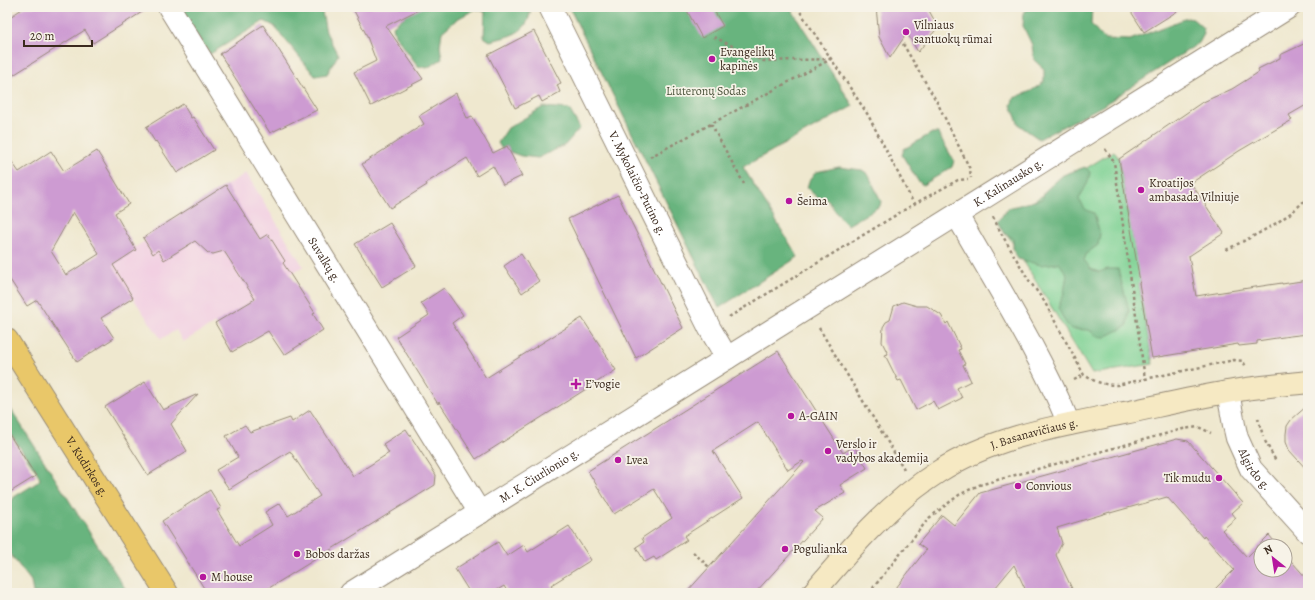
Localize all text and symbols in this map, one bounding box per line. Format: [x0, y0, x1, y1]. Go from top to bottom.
place label: Vilniaus santuokų rūmai [913, 17, 992, 47]
scale bar [24, 22, 92, 48]
marker: Vilniaus santuokų rūmai [901, 27, 911, 37]
text: 20 m [30, 28, 54, 44]
place label: Evangelikų kapinės [720, 44, 775, 74]
marker: Evangelikų kapinės [707, 54, 717, 64]
park label: Liuteronų Sodas [666, 83, 746, 99]
street label: V. Mykolaičio-Putino g. [605, 128, 670, 238]
street label: K. Kalinausko g. [970, 154, 1046, 210]
place label: Kroatijos ambasada Vilniuje [1149, 175, 1239, 205]
marker: Kroatijos ambasada Vilniuje [1136, 185, 1146, 195]
place label: Šeima [797, 193, 828, 209]
marker: Šeima [784, 196, 794, 206]
street label: Suvalkų g. [304, 234, 345, 286]
place label: E’vogie [585, 376, 620, 392]
marker: E’vogie [570, 378, 582, 390]
place label: A-GAIN [798, 408, 838, 424]
marker: A-GAIN [786, 411, 796, 421]
street label: J. Basanavičiaus g. [988, 414, 1080, 453]
street label: V. Kudirkos g. [61, 433, 112, 500]
place label: Verslo ir vadybos akademija [835, 436, 929, 466]
street label: M. K. Čiurlionio g. [496, 444, 582, 506]
street label: Algirdo g. [1234, 445, 1274, 494]
marker: Verslo ir vadybos akademija [823, 446, 833, 456]
place label: Lvea [626, 452, 648, 468]
marker: Lvea [613, 455, 623, 465]
place label: Tik mudu [1164, 470, 1211, 486]
marker: Tik mudu [1214, 473, 1224, 483]
place label: Convious [1026, 478, 1072, 494]
marker: Convious [1013, 481, 1023, 491]
north arrow [1253, 538, 1293, 578]
place label: Pogulianka [793, 541, 848, 557]
text: N [1261, 541, 1275, 558]
marker: Pogulianka [780, 544, 790, 554]
place label: Bobos daržas [305, 546, 370, 562]
marker: Bobos daržas [292, 549, 302, 559]
place label: M house [211, 569, 253, 585]
marker: M house [198, 572, 208, 582]

